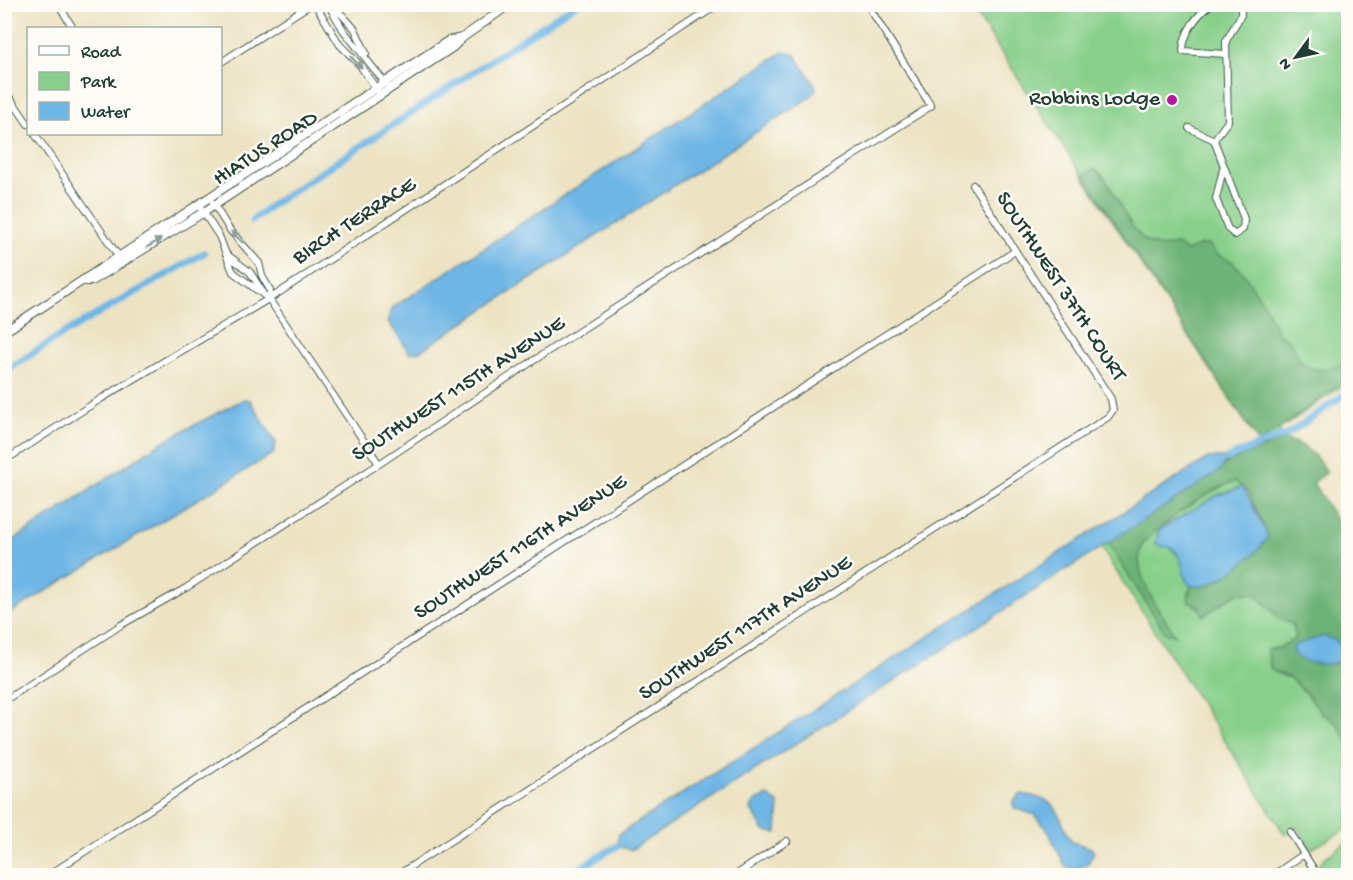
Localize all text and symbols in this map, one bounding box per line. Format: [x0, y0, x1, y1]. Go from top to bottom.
legend [27, 27, 222, 135]
north arrow [1266, 27, 1326, 87]
text: Road [81, 43, 122, 64]
text: N [1275, 53, 1297, 73]
one-way arrow [349, 55, 363, 70]
text: Park [80, 73, 117, 94]
place label: Robbins Lodge [1029, 87, 1161, 113]
marker: Robbins Lodge [1165, 93, 1179, 107]
text: Water [81, 103, 131, 124]
street label: HIATUS ROAD [209, 105, 324, 192]
street label: BIRCH TERRACE [288, 172, 423, 272]
street label: SOUTHWEST 37TH COURT [989, 187, 1132, 388]
one-way arrow [229, 230, 244, 244]
one-way arrow [146, 238, 162, 249]
street label: SOUTHWEST 115TH AVENUE [348, 311, 571, 469]
street label: SOUTHWEST 116TH AVENUE [410, 469, 633, 627]
street label: SOUTHWEST 117TH AVENUE [635, 550, 858, 708]

